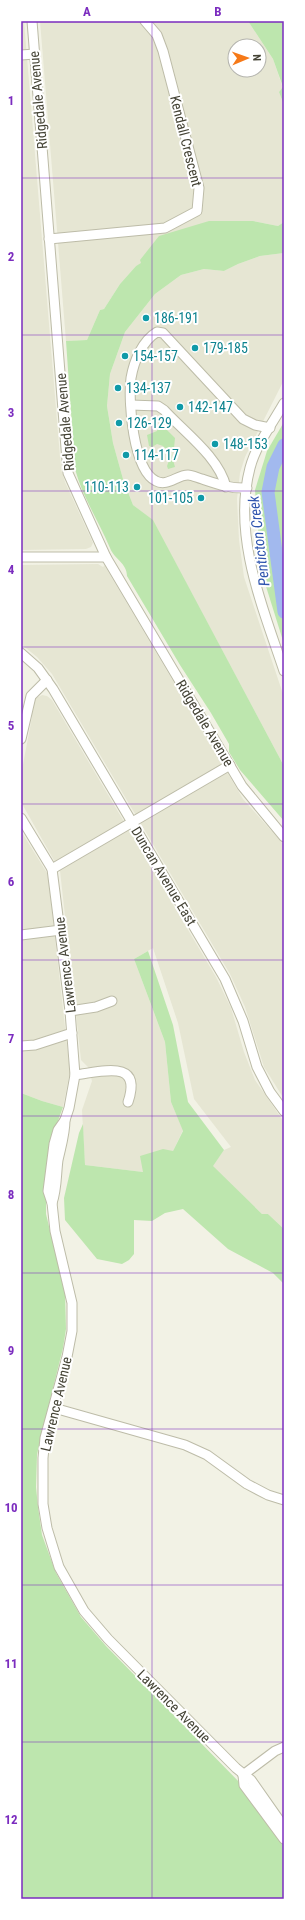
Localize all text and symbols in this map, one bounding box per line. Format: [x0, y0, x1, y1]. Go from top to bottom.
text: A [83, 4, 91, 19]
text: B [214, 4, 222, 19]
north arrow [227, 38, 267, 78]
street label: Ridgedale Avenue [26, 50, 50, 150]
text: N [250, 54, 263, 62]
text: 1 [8, 93, 14, 108]
street label: Kendall Crescent [167, 94, 205, 188]
text: 2 [8, 249, 15, 264]
place label: 186-191 [154, 310, 199, 326]
marker: 186-191 [141, 313, 151, 323]
place label: 179-185 [203, 340, 248, 356]
marker: 179-185 [190, 343, 200, 353]
place label: 154-157 [133, 348, 178, 364]
marker: 154-157 [120, 351, 130, 361]
street label: Ridgedale Avenue [53, 372, 77, 472]
place label: 134-137 [126, 380, 171, 396]
marker: 134-137 [113, 383, 123, 393]
place label: 142-147 [188, 399, 233, 415]
marker: 142-147 [175, 402, 185, 412]
text: 3 [8, 405, 14, 420]
place label: 126-129 [127, 415, 172, 431]
marker: 126-129 [114, 418, 124, 428]
place label: 148-153 [223, 436, 268, 452]
marker: 148-153 [210, 439, 220, 449]
place label: 114-117 [134, 447, 179, 463]
marker: 114-117 [121, 450, 131, 460]
place label: 110-113 [84, 479, 129, 495]
marker: 110-113 [132, 482, 142, 492]
place label: 101-105 [148, 490, 193, 506]
marker: 101-105 [196, 493, 206, 503]
water label: Penticton Creek [244, 494, 273, 587]
text: 4 [8, 562, 15, 577]
street label: Ridgedale Avenue [173, 677, 237, 769]
text: 5 [8, 718, 15, 733]
street label: Duncan Avenue East [128, 824, 200, 928]
text: 6 [8, 874, 15, 889]
street label: Lawrence Avenue [51, 916, 79, 1014]
text: 7 [8, 1031, 15, 1046]
text: 8 [8, 1187, 14, 1202]
text: 9 [8, 1343, 14, 1358]
street label: Lawrence Avenue [37, 1355, 75, 1453]
text: 10 [4, 1500, 18, 1515]
text: 11 [4, 1656, 18, 1671]
street label: Lawrence Avenue [134, 1666, 214, 1746]
text: 12 [4, 1812, 18, 1827]

